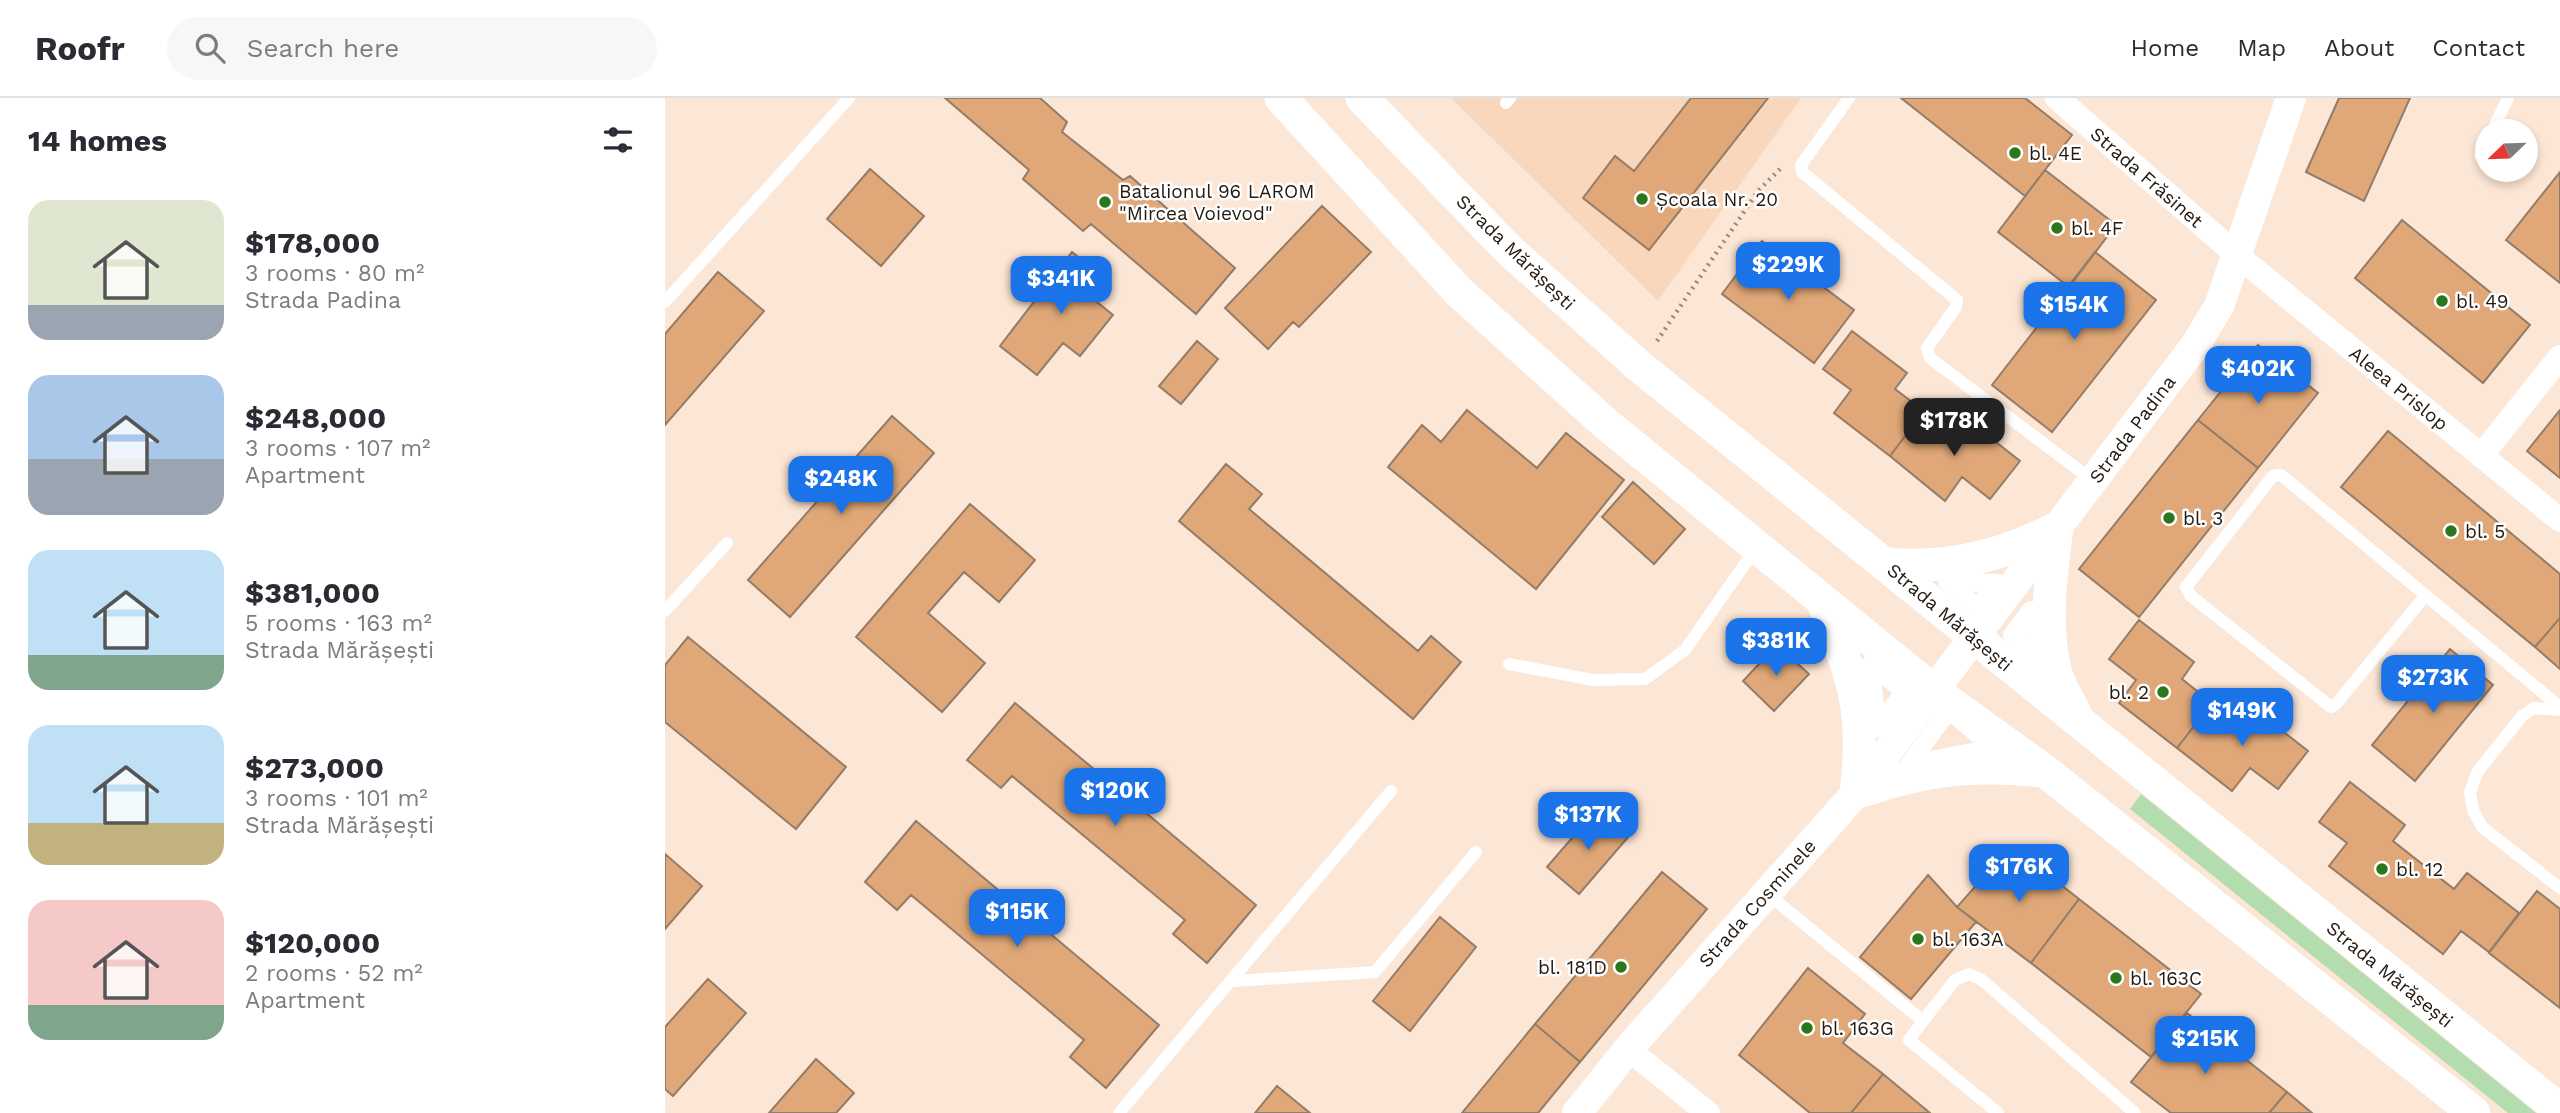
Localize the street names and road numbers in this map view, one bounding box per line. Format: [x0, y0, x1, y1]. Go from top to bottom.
street label: Strada Frăsinet [2086, 122, 2208, 233]
street label: Strada Mărășești [1451, 190, 1580, 315]
street label: Aleea Prislop [2345, 341, 2453, 435]
street label: Strada Padina [2084, 371, 2181, 488]
street label: Strada Mărășești [1882, 558, 2017, 676]
street label: Strada Cosminele [1694, 835, 1821, 972]
street label: Strada Mărășești [2322, 916, 2458, 1032]

